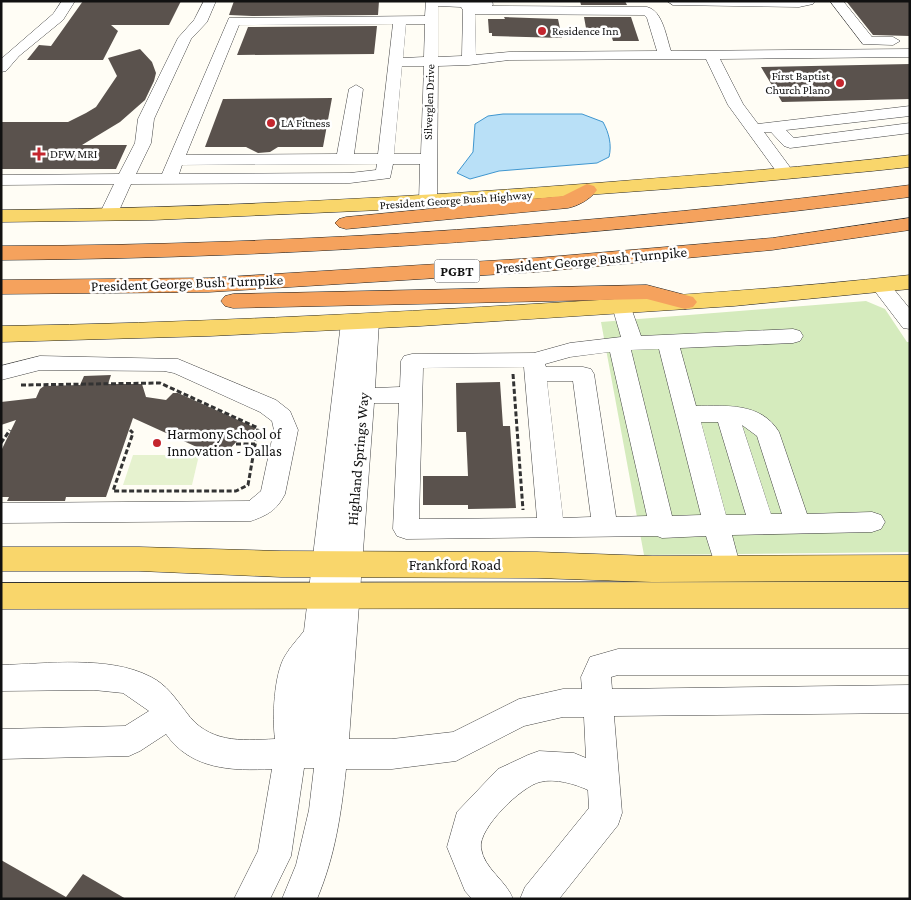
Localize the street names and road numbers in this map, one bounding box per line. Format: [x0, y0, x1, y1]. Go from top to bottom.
street label: Silverglen Drive [421, 64, 437, 140]
street label: President George Bush Highway [379, 188, 533, 212]
street label: President George Bush Turnpike [495, 244, 688, 277]
road number: PGBT [434, 260, 480, 282]
street label: President George Bush Turnpike [91, 272, 284, 295]
street label: Highland Springs Way [344, 392, 373, 526]
street label: Frankford Road [409, 557, 501, 573]

